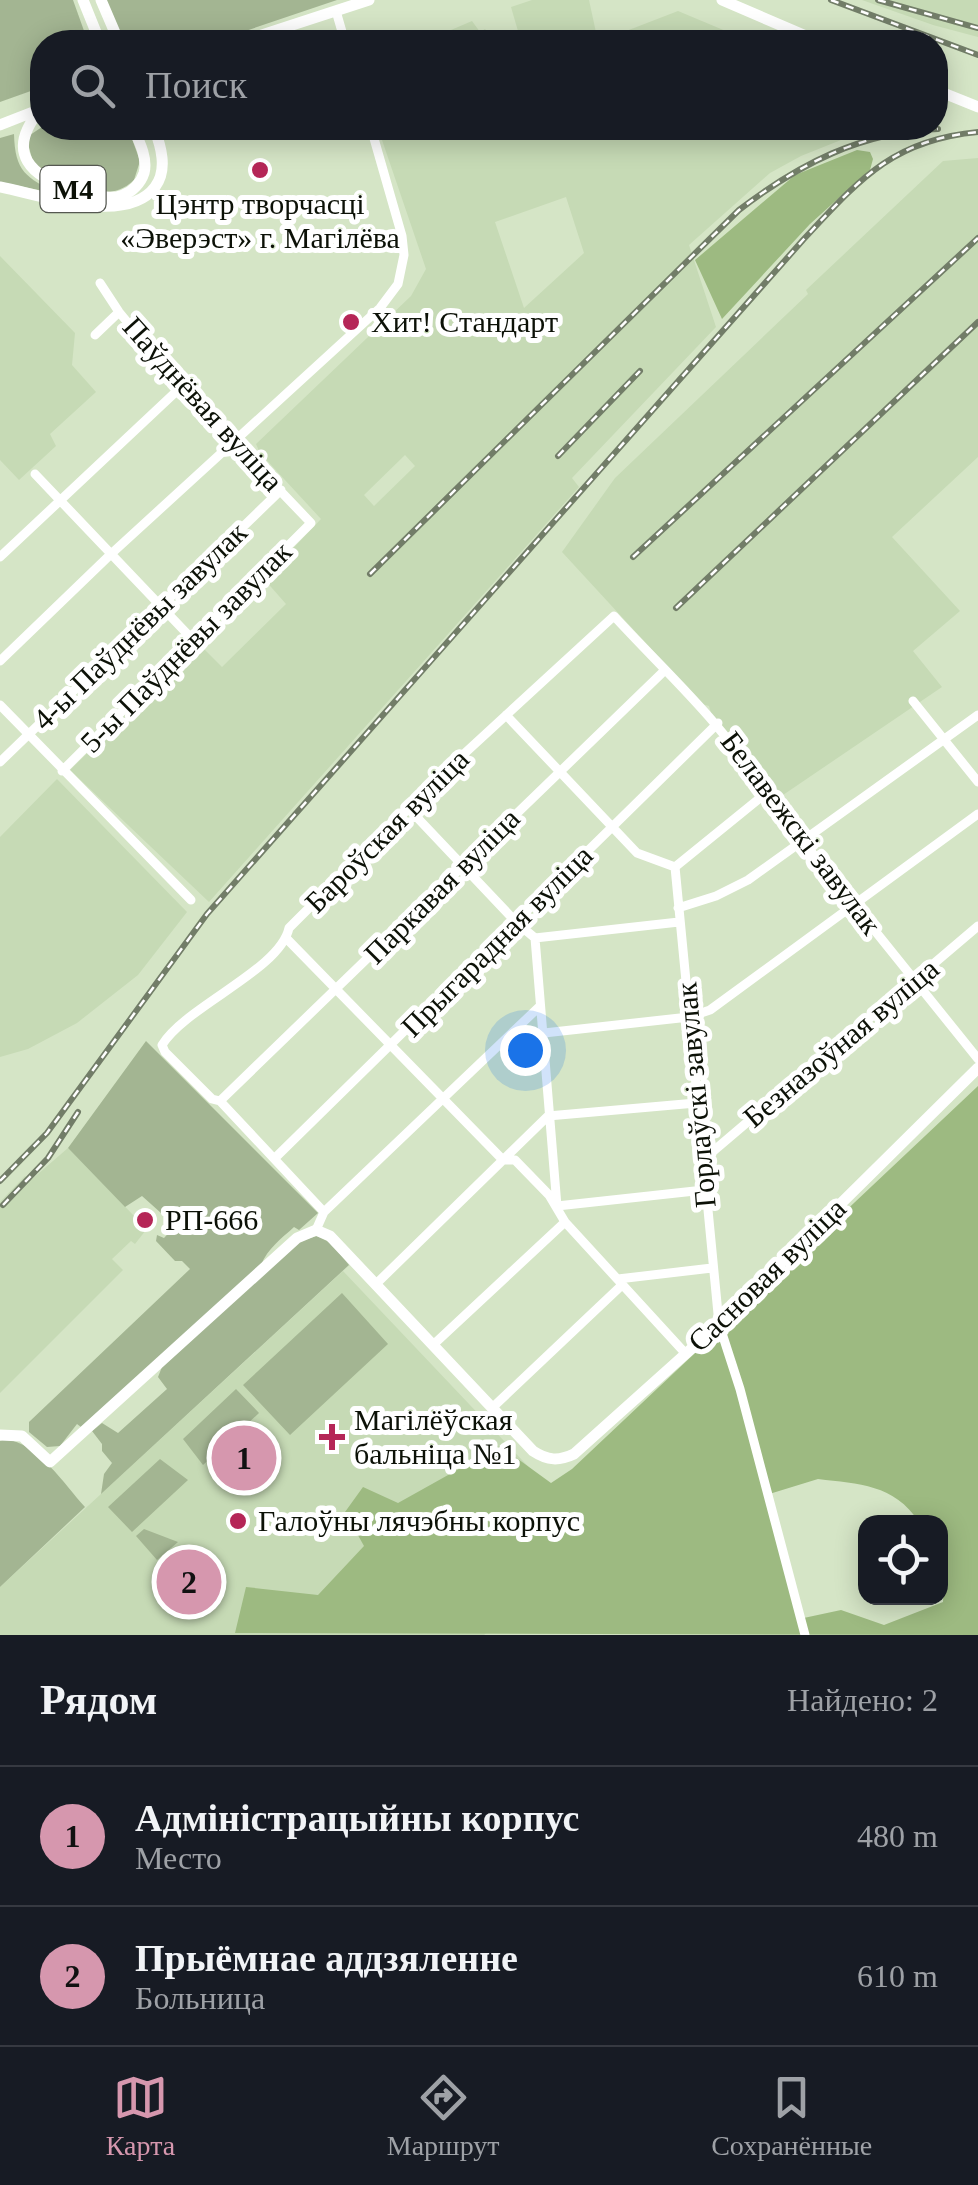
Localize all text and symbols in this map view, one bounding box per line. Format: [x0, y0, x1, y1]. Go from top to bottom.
search box [30, 30, 948, 140]
icon: search [65, 58, 120, 113]
text: Поиск [145, 64, 247, 106]
marker: Цэнтр творчасці «Эверэст» г. Магілёва [249, 159, 271, 181]
road number: М4 [40, 166, 106, 212]
place label: Цэнтр творчасці «Эверэст» г. Магілёва [120, 187, 400, 254]
place label: Хит! Стандарт [371, 305, 558, 338]
street label: Паўднёвая вуліца [117, 310, 290, 497]
marker: Хит! Стандарт [340, 311, 362, 333]
street label: 4-ы Паўднёвы завулак [26, 515, 254, 736]
street label: 5-ы Паўднёвы завулак [74, 534, 298, 759]
street label: Белавежскі завулак [715, 725, 889, 941]
street label: Бароўская вуліца [298, 742, 475, 919]
street label: Паркавая вуліца [357, 801, 526, 970]
street label: Прыгарадная вуліца [394, 838, 599, 1043]
street label: Безназоўная вуліца [737, 952, 945, 1134]
street label: Горлаўскі завулак [669, 981, 722, 1209]
your location [500, 1025, 551, 1076]
street label: Сасновая вуліца [681, 1191, 852, 1358]
place label: РП-666 [165, 1203, 258, 1236]
marker: РП-666 [134, 1209, 156, 1231]
place label: Магілёўская бальніца №1 [354, 1403, 516, 1470]
pin: 1 [212, 1420, 276, 1496]
marker: Магілёўская бальніца №1 [319, 1424, 345, 1450]
place label: Галоўны лячэбны корпус [258, 1504, 580, 1537]
marker: Галоўны лячэбны корпус [227, 1510, 249, 1532]
map controls [858, 1515, 948, 1605]
button: locate [858, 1515, 948, 1605]
pin: 2 [156, 1544, 222, 1620]
text: Рядом [40, 1677, 157, 1723]
text: Найдено: 2 [787, 1682, 938, 1718]
text: Адміністрацыйны корпус [135, 1797, 579, 1839]
text: 1 [65, 1818, 81, 1854]
text: 480 m [857, 1818, 938, 1854]
text: Место [135, 1840, 222, 1876]
text: Прыёмнае аддзяленне [135, 1937, 518, 1979]
text: 2 [65, 1958, 81, 1994]
text: 610 m [857, 1958, 938, 1994]
text: Больница [135, 1980, 265, 2016]
tab: Карта [106, 2070, 175, 2162]
tab: Маршрут [387, 2070, 500, 2162]
tab: Сохранённые [711, 2070, 872, 2162]

